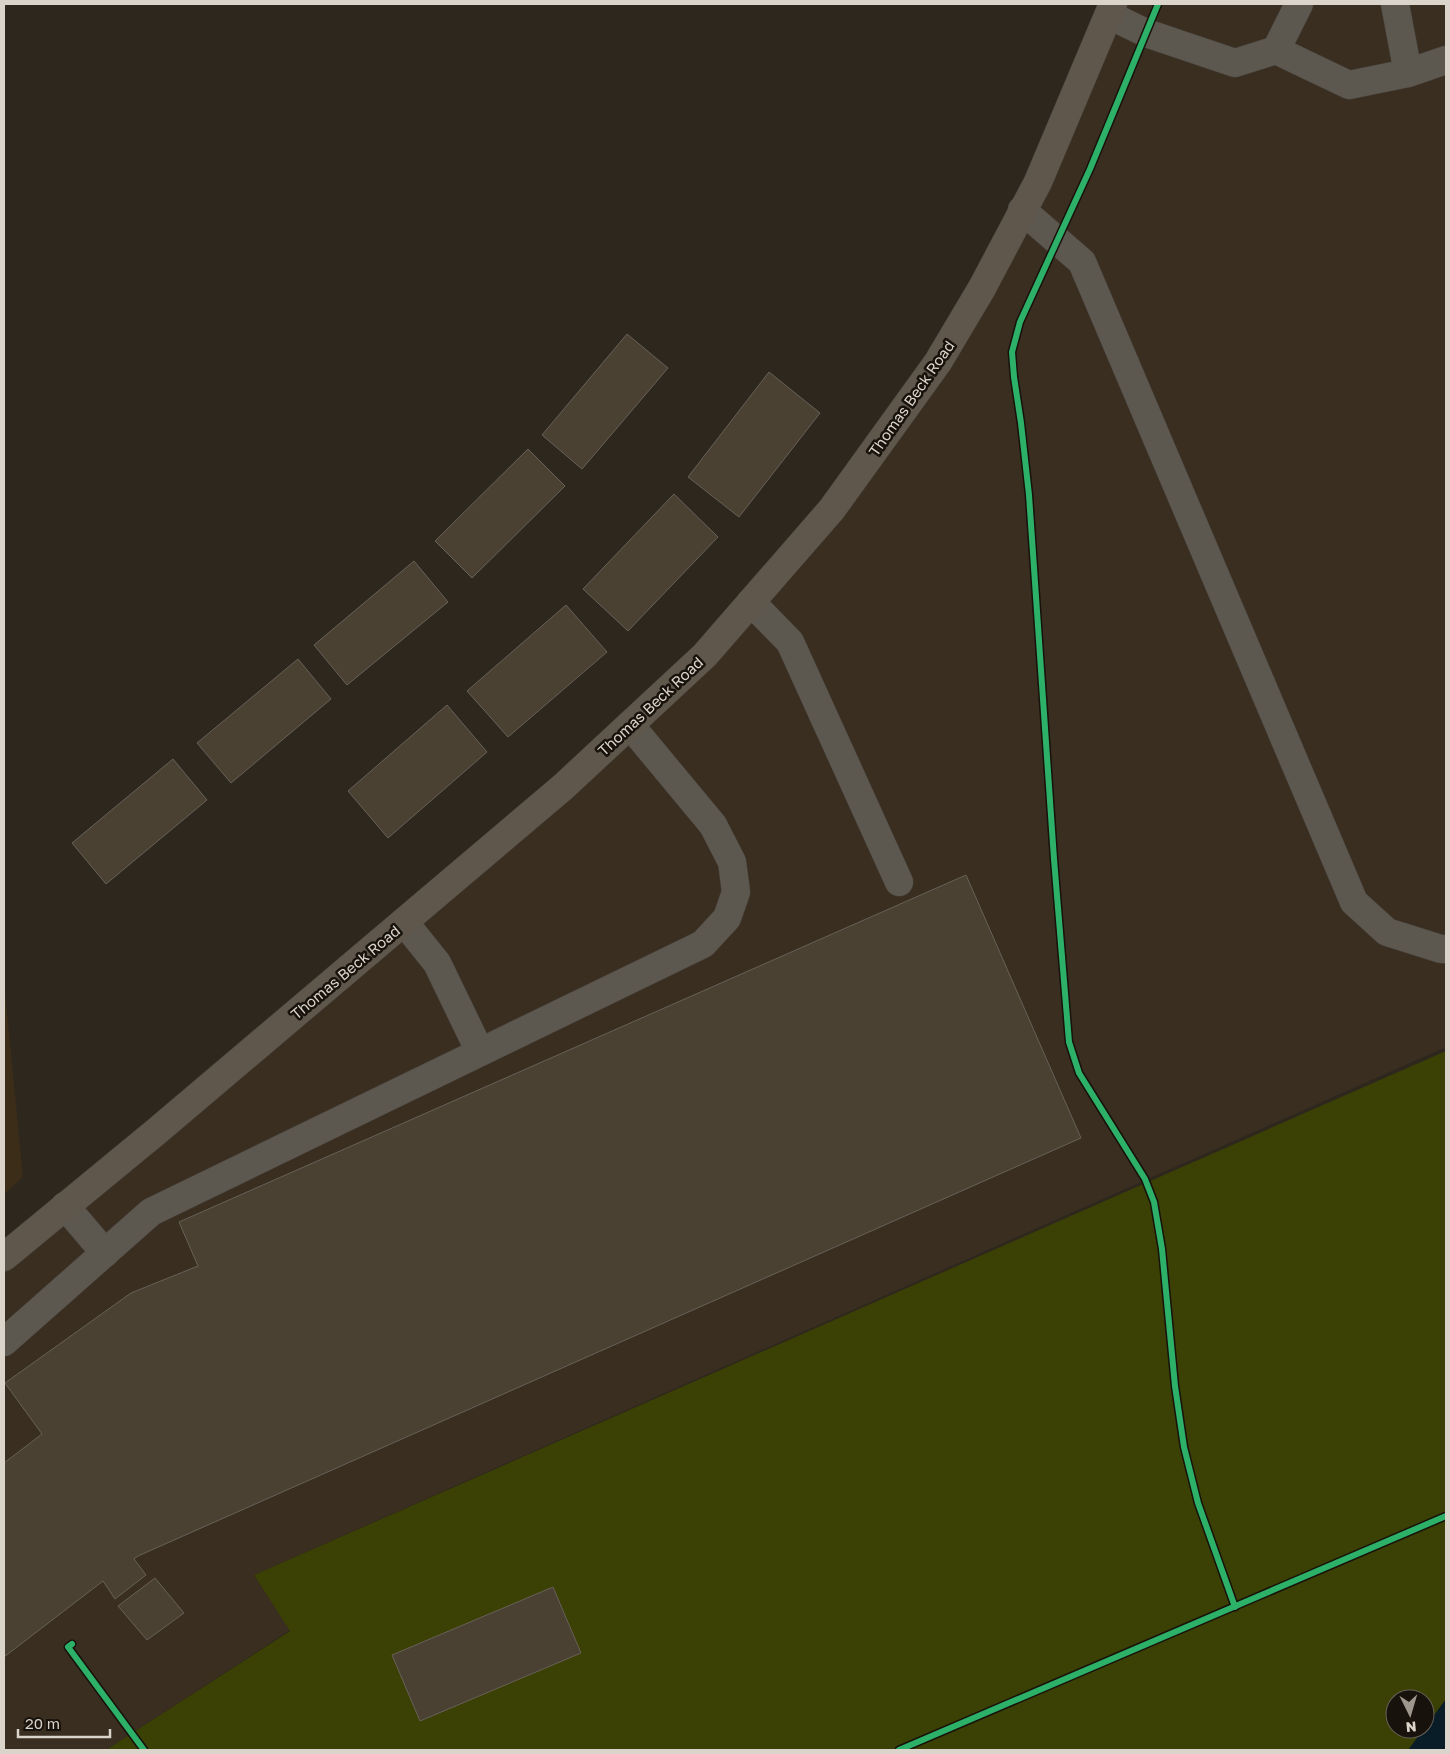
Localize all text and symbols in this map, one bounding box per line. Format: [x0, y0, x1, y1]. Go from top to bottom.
street label: Thomas Beck Road [864, 337, 958, 459]
street label: Thomas Beck Road [594, 653, 706, 759]
street label: Thomas Beck Road [287, 921, 403, 1023]
north arrow [1385, 1689, 1435, 1739]
scale bar [18, 1706, 110, 1738]
text: 20 m [25, 1714, 60, 1732]
text: N [1405, 1719, 1417, 1736]

